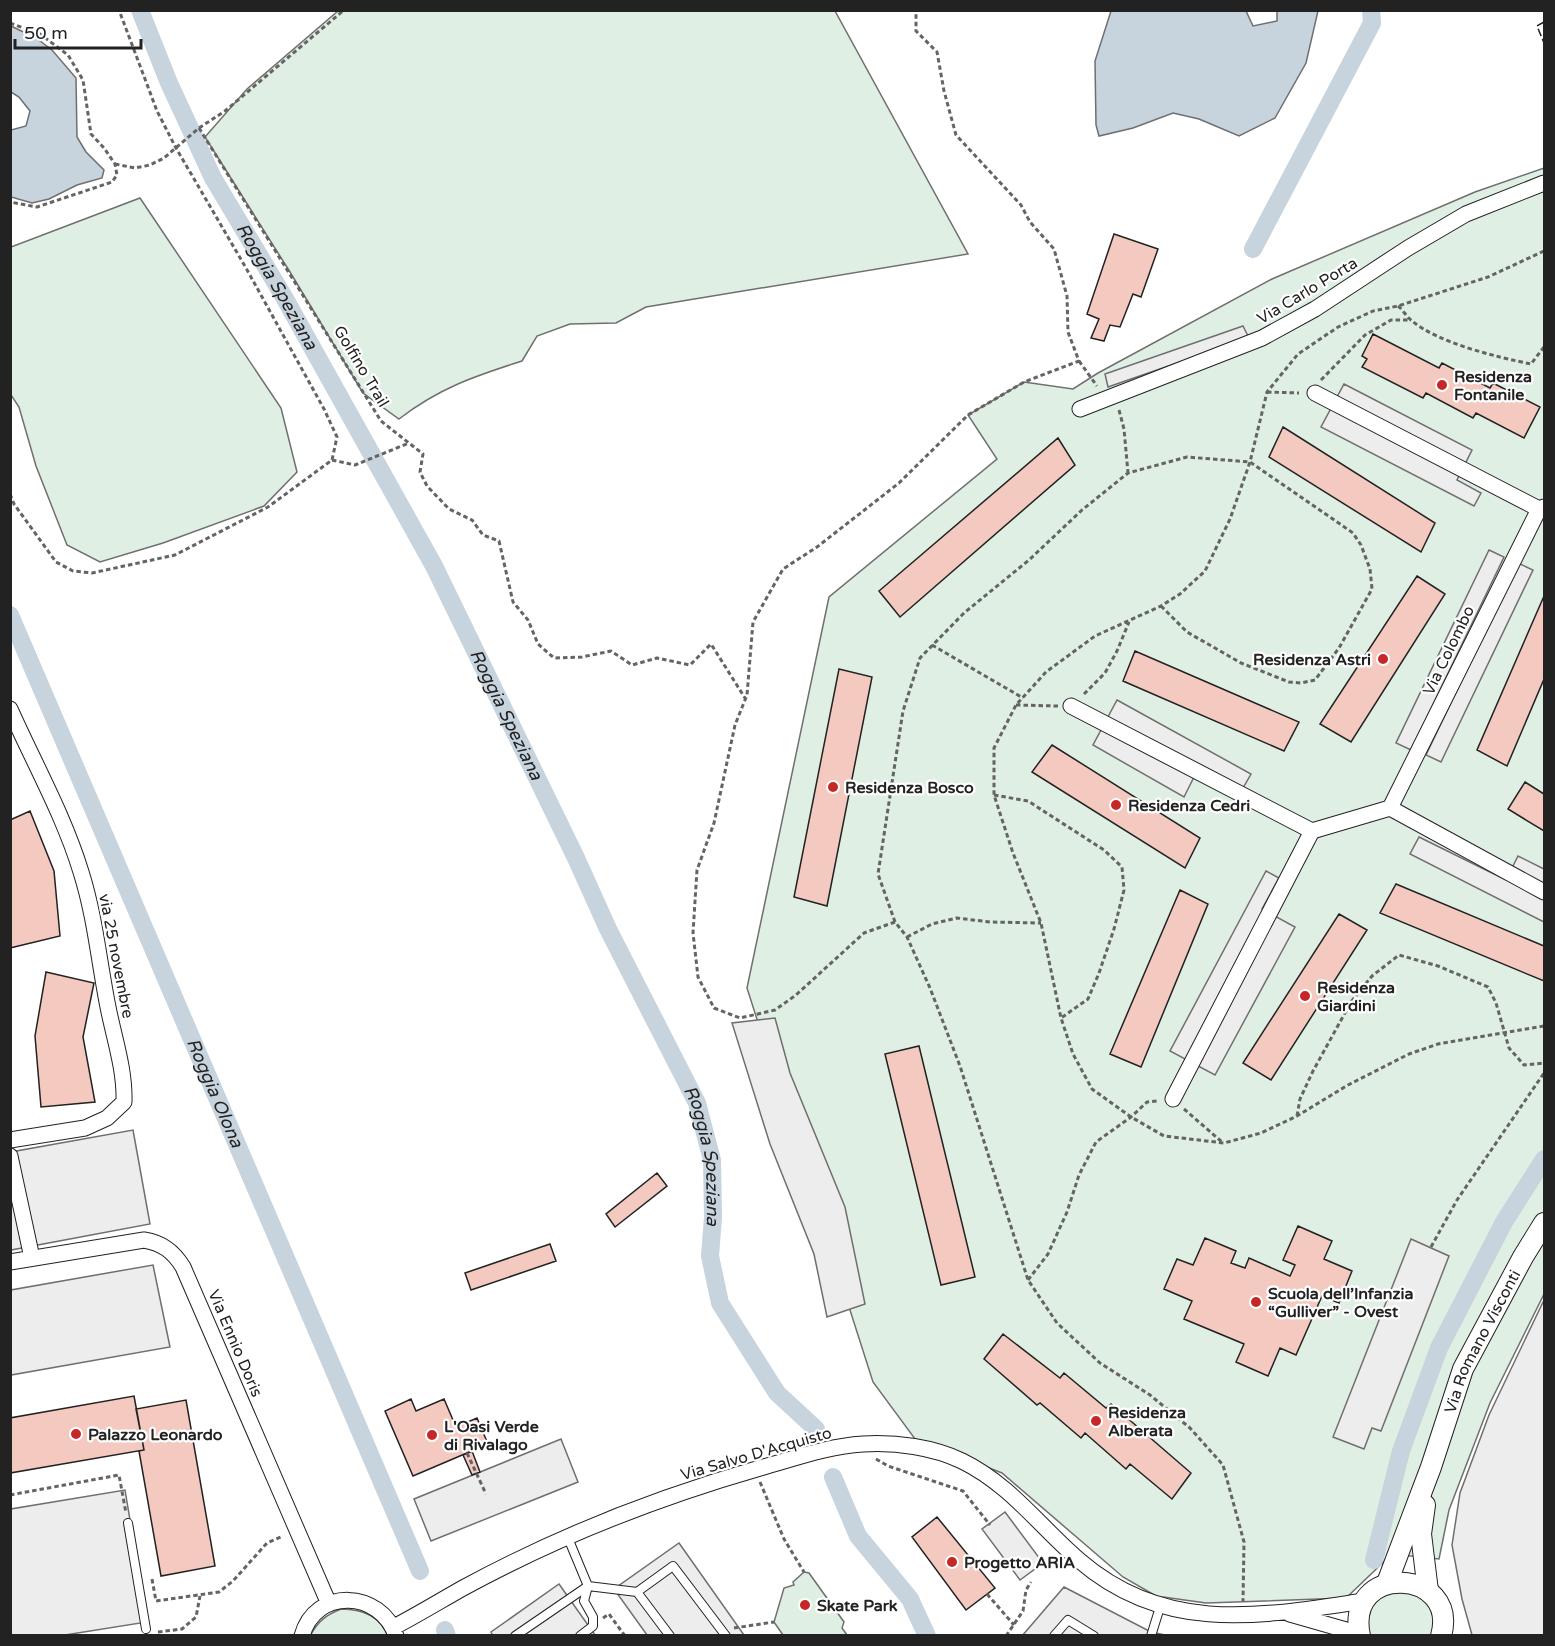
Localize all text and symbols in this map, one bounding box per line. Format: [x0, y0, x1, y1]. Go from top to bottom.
scale bar [15, 12, 141, 50]
text: 50 m [24, 22, 68, 44]
water label: Roggia Speziana [231, 219, 323, 354]
street label: Via Carlo Porta [1254, 253, 1361, 329]
street label: Golfino Trail [329, 322, 393, 411]
place label: Residenza Fontanile [1454, 367, 1532, 405]
marker: Residenza Fontanile [1435, 378, 1449, 392]
street label: Via Colombo [1419, 603, 1479, 698]
water label: Roggia Speziana [465, 645, 548, 784]
place label: Residenza Astri [1253, 650, 1371, 670]
marker: Residenza Astri [1376, 652, 1390, 666]
place label: Residenza Bosco [845, 778, 974, 798]
marker: Residenza Bosco [826, 780, 840, 794]
place label: Residenza Cedri [1128, 796, 1250, 816]
marker: Residenza Cedri [1109, 798, 1123, 812]
street label: via 25 novembre [94, 892, 138, 1020]
place label: Residenza Giardini [1317, 978, 1395, 1016]
marker: Residenza Giardini [1298, 989, 1312, 1003]
water label: Roggia Olona [182, 1035, 248, 1152]
water label: Roggia Speziana [679, 1082, 724, 1227]
street label: Via Romano Visconti [1440, 1267, 1525, 1416]
place label: Scuola dell’Infanzia “Gulliver” - Ovest [1268, 1284, 1413, 1322]
street label: Via Ennio Doris [203, 1287, 267, 1400]
marker: Scuola dell’Infanzia “Gulliver” - Ovest [1249, 1295, 1263, 1309]
place label: Residenza Alberata [1108, 1403, 1186, 1441]
marker: Residenza Alberata [1089, 1414, 1103, 1428]
place label: L'Oasi Verde di Rivalago [444, 1417, 539, 1455]
street label: Via Salvo D'Acquisto [678, 1423, 834, 1485]
place label: Palazzo Leonardo [88, 1425, 223, 1445]
marker: Palazzo Leonardo [69, 1427, 83, 1441]
marker: L'Oasi Verde di Rivalago [425, 1428, 439, 1442]
place label: Progetto ARIA [964, 1553, 1075, 1573]
marker: Progetto ARIA [945, 1555, 959, 1569]
place label: Skate Park [817, 1596, 898, 1616]
marker: Skate Park [798, 1598, 812, 1612]

